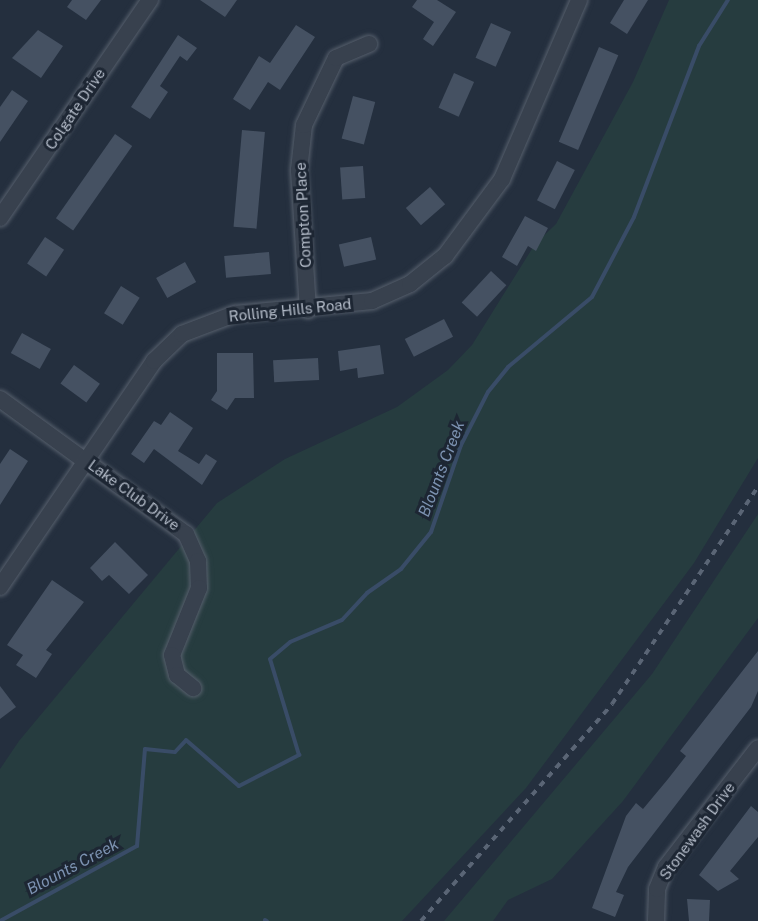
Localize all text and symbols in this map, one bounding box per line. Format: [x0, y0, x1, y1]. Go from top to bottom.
street label: Colgate Drive [41, 65, 109, 153]
street label: Compton Place [291, 162, 315, 268]
street label: Rolling Hills Road [228, 295, 352, 325]
water label: Blounts Creek [415, 418, 469, 520]
street label: Lake Club Drive [85, 456, 183, 534]
street label: Stonewash Drive [655, 779, 739, 883]
water label: Blounts Creek [24, 835, 122, 899]

